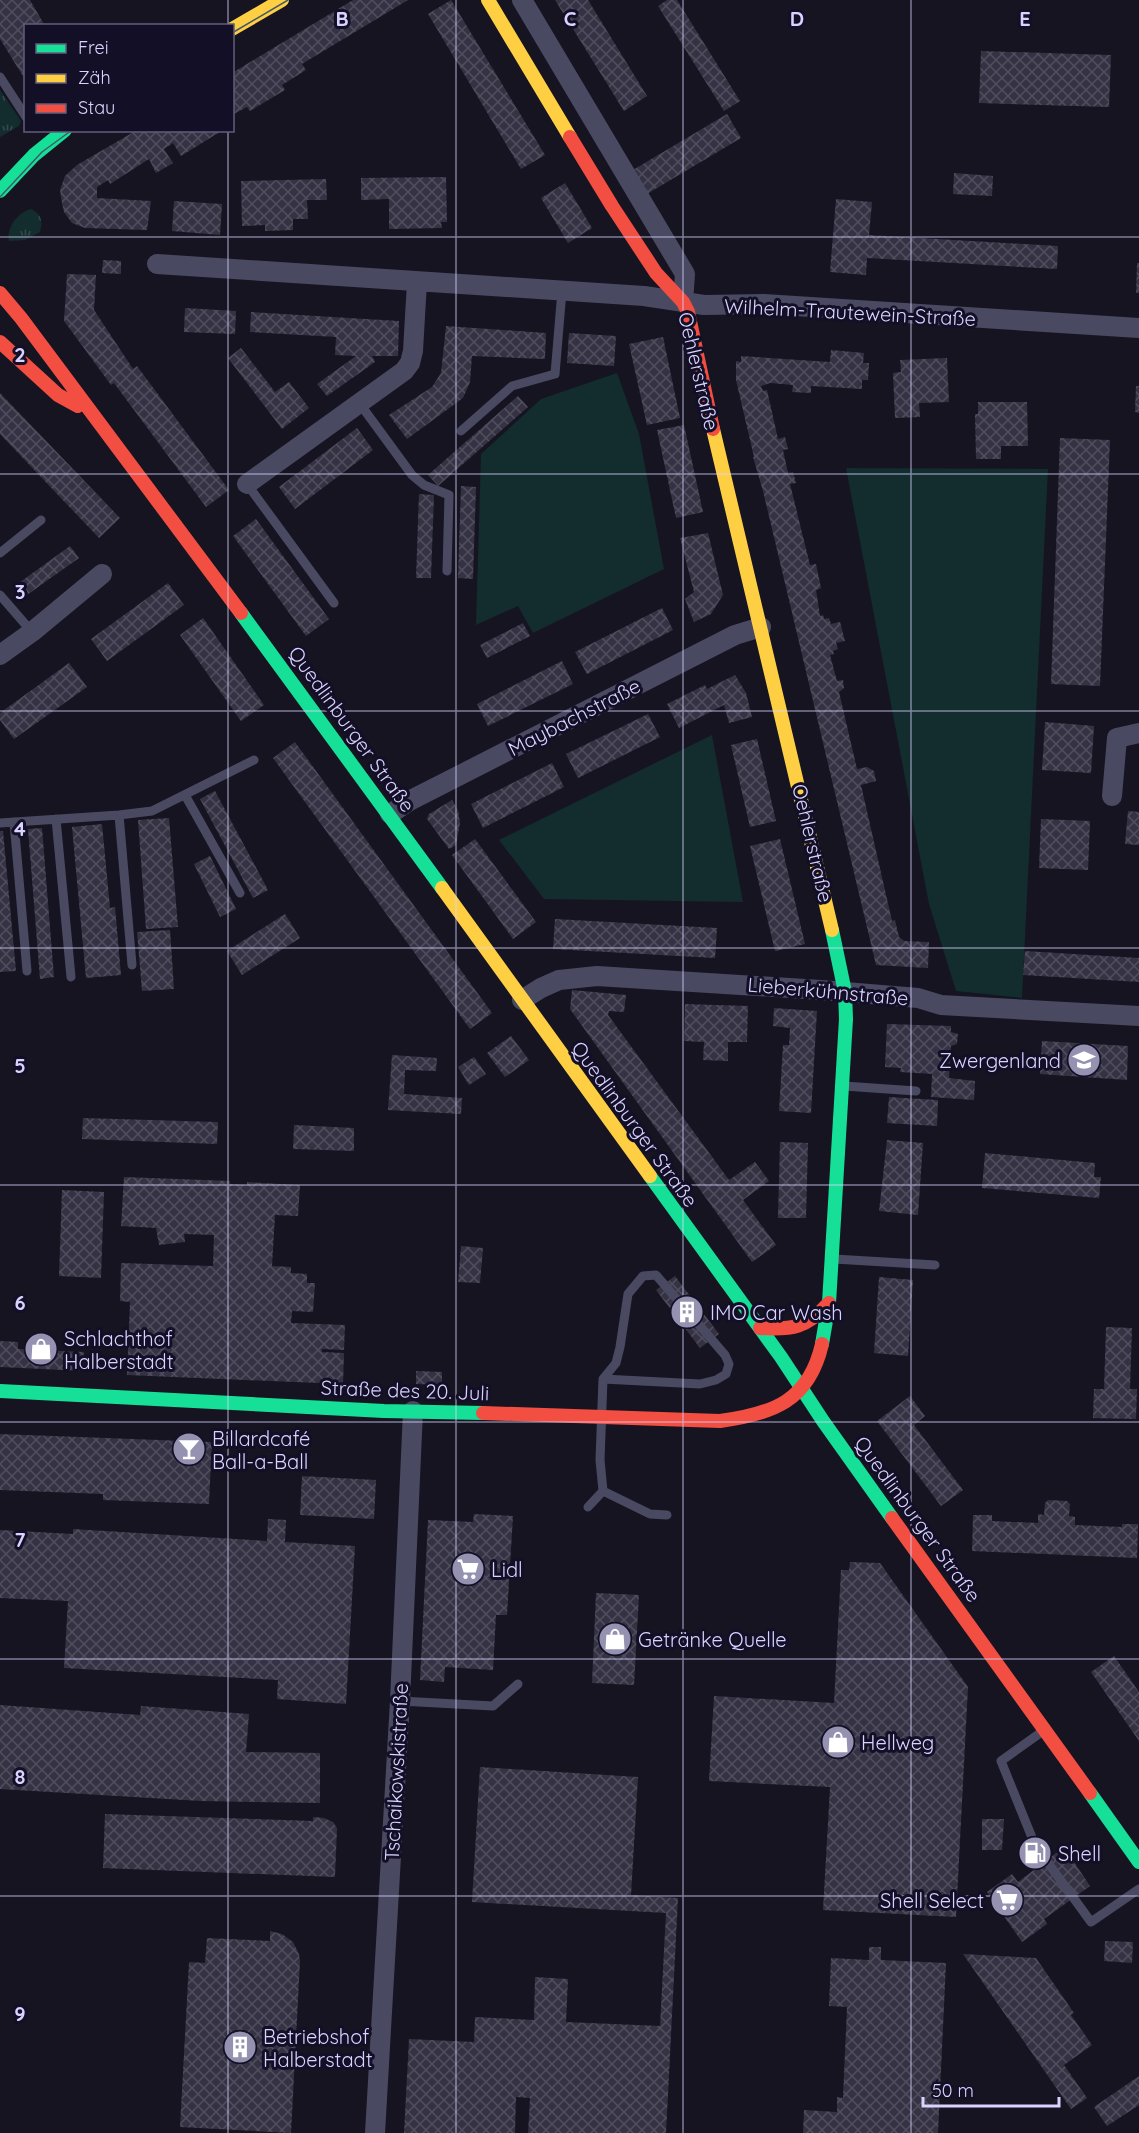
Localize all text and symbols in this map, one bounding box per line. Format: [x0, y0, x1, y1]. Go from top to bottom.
text: B [335, 6, 349, 31]
text: C [564, 6, 577, 31]
text: D [790, 6, 804, 31]
text: E [1019, 6, 1031, 31]
legend [24, 24, 234, 132]
text: Frei [78, 36, 109, 59]
text: Zäh [78, 66, 111, 89]
text: Stau [78, 96, 115, 119]
street label: Wilhelm-Trautewein-Straße [723, 293, 977, 331]
street label: Oehlerstraße [673, 309, 725, 433]
text: 2 [14, 342, 26, 367]
text: 3 [15, 579, 25, 604]
street label: Quedlinburger Straße [283, 641, 421, 817]
street label: Maybachstraße [504, 673, 644, 761]
street label: Oehlerstraße [787, 781, 839, 905]
text: 4 [14, 816, 26, 841]
street label: Lieberkühnstraße [747, 972, 909, 1010]
street label: Quedlinburger Straße [566, 1036, 704, 1212]
school or university icon: Zwergenland [1066, 1042, 1102, 1078]
place label: Zwergenland [939, 1048, 1061, 1073]
text: 5 [14, 1053, 26, 1078]
text: 6 [14, 1290, 26, 1315]
building icon: IMO Car Wash [669, 1294, 705, 1330]
place label: IMO Car Wash [710, 1300, 843, 1325]
place label: Schlachthof Halberstadt [64, 1326, 174, 1374]
shop icon: Schlachthof Halberstadt [23, 1331, 59, 1367]
street label: Straße des 20. Juli [320, 1375, 490, 1405]
place label: Billardcafé Ball-a-Ball [212, 1426, 310, 1474]
bar icon: Billardcafé Ball-a-Ball [171, 1431, 207, 1467]
street label: Quedlinburger Straße [849, 1431, 987, 1607]
text: 7 [15, 1527, 26, 1552]
supermarket icon: Lidl [450, 1551, 486, 1587]
place label: Lidl [491, 1557, 523, 1582]
shop icon: Getränke Quelle [597, 1621, 633, 1657]
place label: Getränke Quelle [638, 1627, 787, 1652]
street label: Tschaikowskistraße [379, 1682, 413, 1862]
shop icon: Hellweg [820, 1724, 856, 1760]
place label: Hellweg [861, 1730, 934, 1755]
text: 8 [15, 1764, 26, 1789]
fuel station icon: Shell [1017, 1835, 1053, 1871]
place label: Shell [1058, 1841, 1101, 1866]
supermarket icon: Shell Select [989, 1882, 1025, 1918]
place label: Shell Select [880, 1888, 984, 1913]
text: 9 [14, 2001, 26, 2026]
place label: Betriebshof Halberstadt [263, 2024, 373, 2072]
building icon: Betriebshof Halberstadt [222, 2029, 258, 2065]
scale bar [923, 2070, 1060, 2108]
text: 50 m [932, 2079, 974, 2102]

